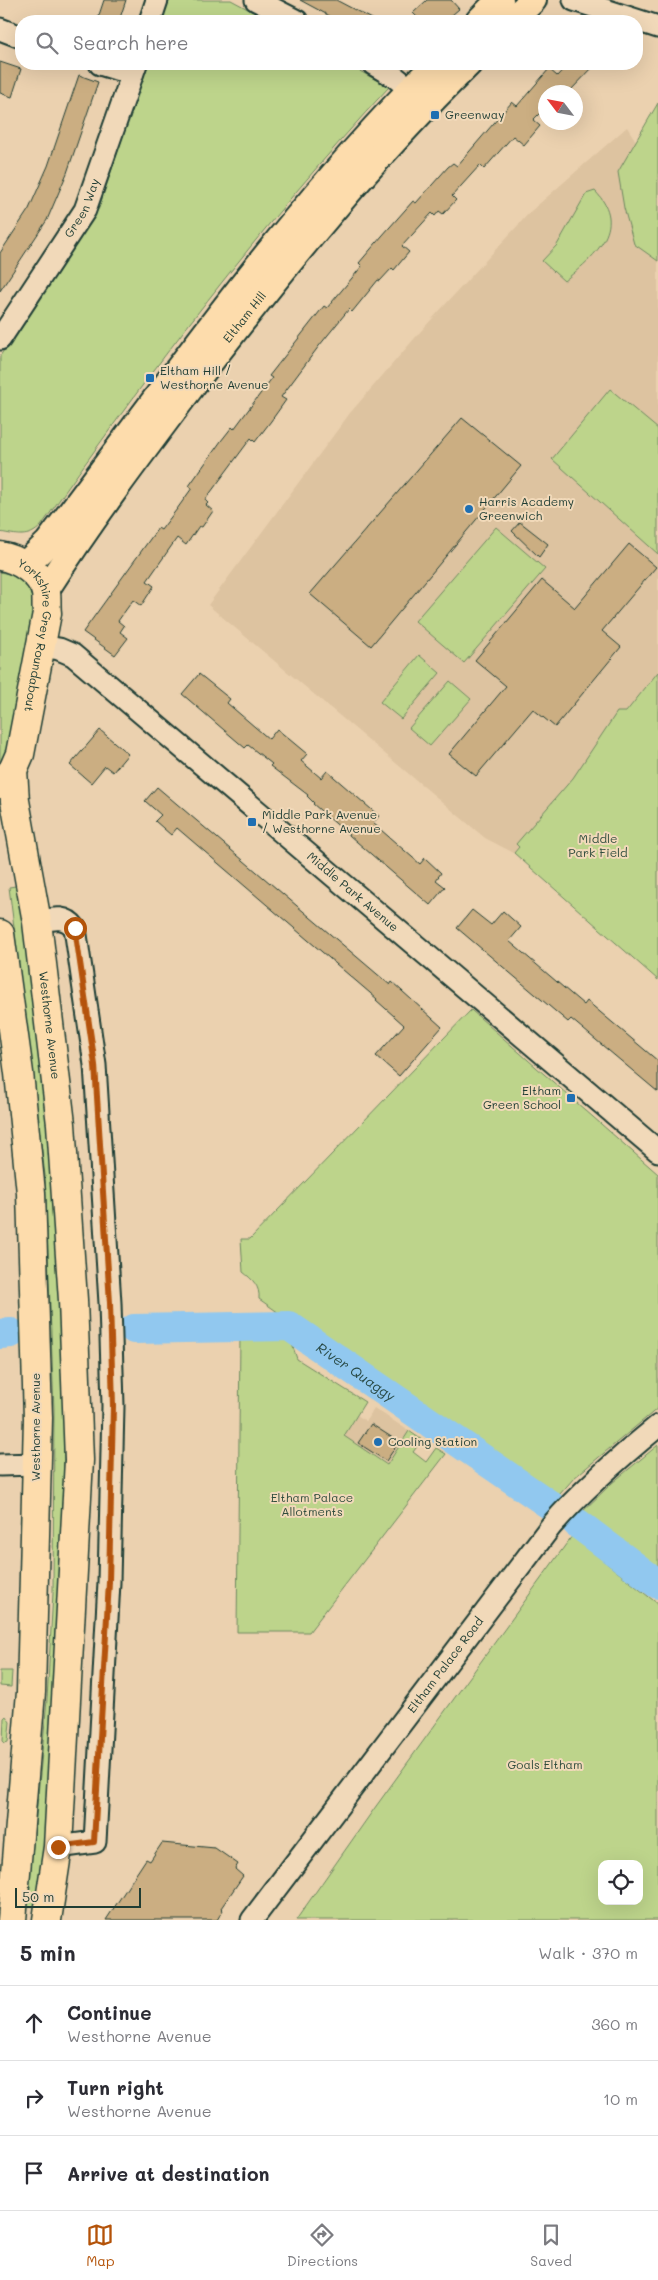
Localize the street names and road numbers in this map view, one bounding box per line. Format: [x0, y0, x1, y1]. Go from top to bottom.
street label: Green Way [60, 176, 102, 240]
street label: Eltham Hill [219, 288, 269, 346]
street label: Yorkshire Grey Roundabout [15, 554, 56, 713]
street label: Middle Park Avenue [304, 848, 402, 935]
street label: Westhorne Avenue [36, 970, 65, 1080]
street label: Westhorne Avenue [27, 1373, 43, 1481]
street label: Eltham Palace Road [403, 1613, 486, 1716]

